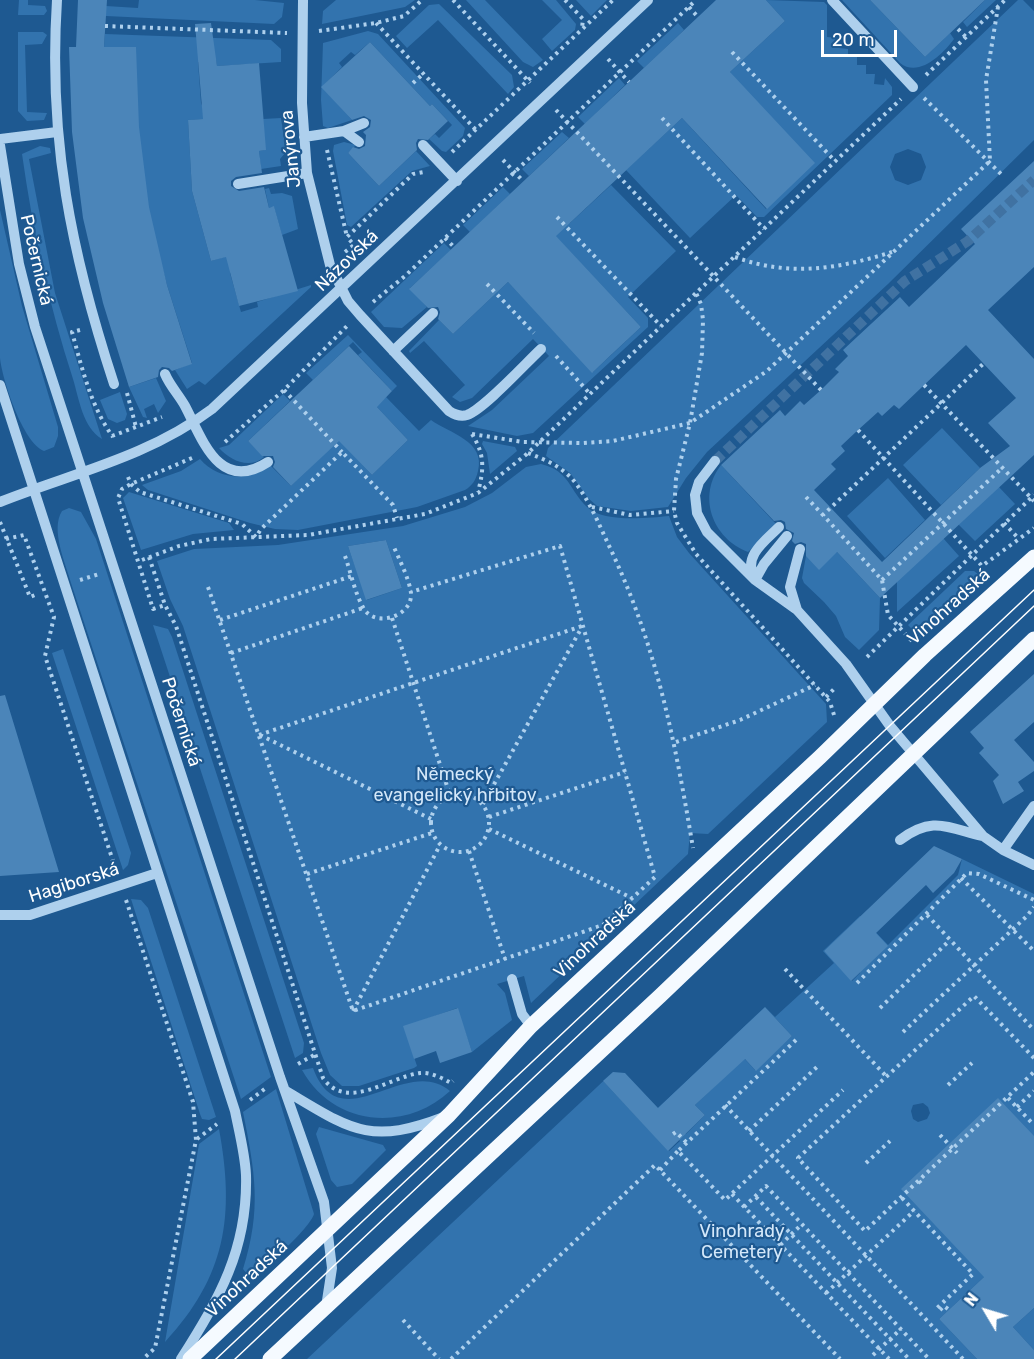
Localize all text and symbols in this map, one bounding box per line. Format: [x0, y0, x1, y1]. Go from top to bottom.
scale bar [824, 18, 900, 56]
text: 20 m [832, 29, 874, 51]
street label: Janýrova [276, 109, 306, 189]
street label: Počernická [15, 212, 57, 308]
street label: Názovská [311, 226, 383, 296]
street label: Vinohradská [903, 564, 995, 650]
street label: Počernická [156, 675, 206, 769]
park label: Německý evangelický hřbitov [373, 764, 537, 806]
street label: Hagiborská [26, 858, 122, 908]
street label: Vinohradská [550, 897, 640, 983]
park label: Vinohrady Cemetery [699, 1221, 785, 1264]
street label: Vinohradská [202, 1236, 292, 1322]
north arrow [956, 1281, 1016, 1341]
text: N [960, 1289, 982, 1310]

